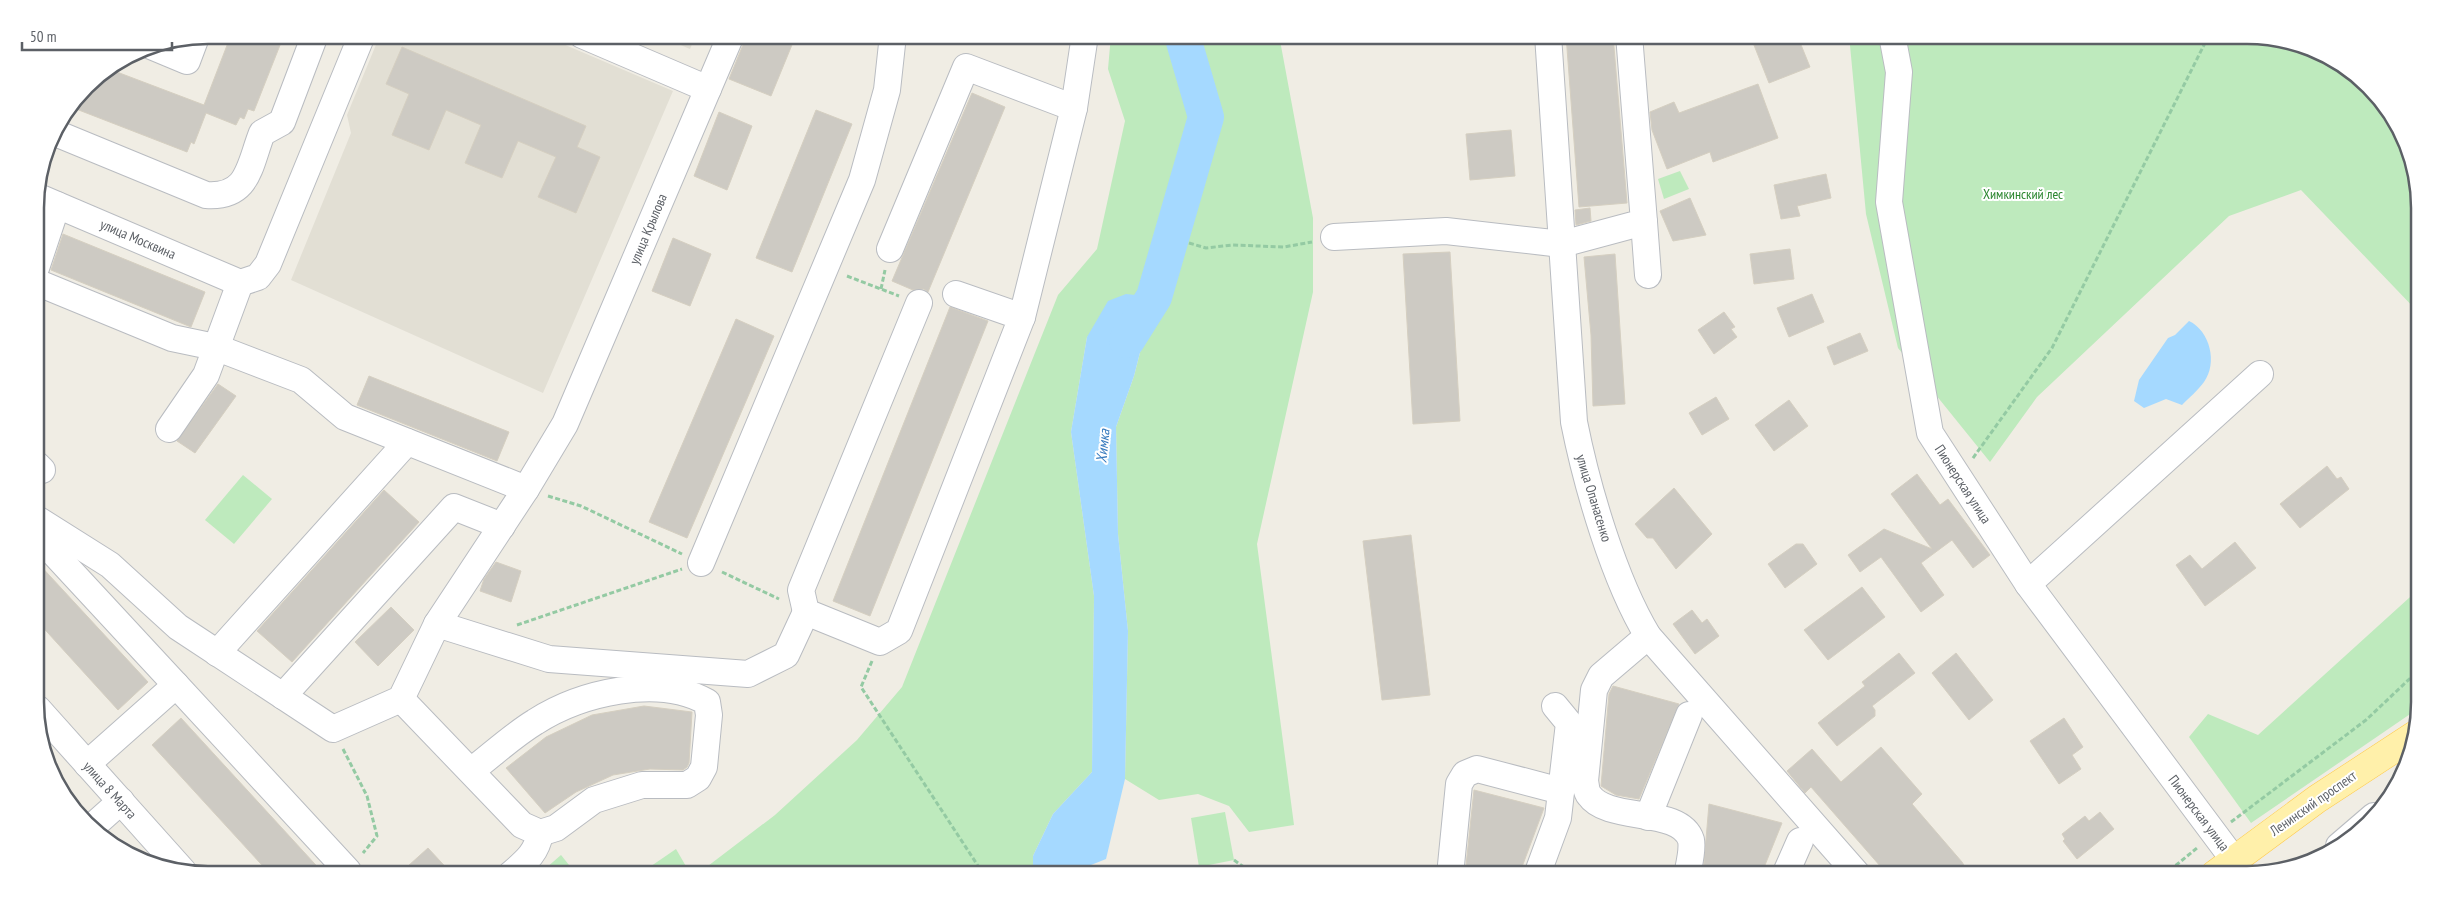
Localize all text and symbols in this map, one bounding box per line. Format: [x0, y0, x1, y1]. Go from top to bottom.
scale bar [22, 20, 172, 52]
text: 50 m [30, 27, 56, 46]
park label: Химкинский лес [1983, 185, 2063, 203]
street label: улица Крылова [625, 191, 671, 267]
street label: улица Москвина [97, 215, 179, 263]
water label: Химка [1091, 427, 1114, 464]
street label: Пионерская улица [1931, 441, 1995, 527]
street label: улица Опанасенко [1572, 452, 1616, 544]
street label: улица 8 Марта [79, 757, 141, 823]
street label: Ленинский проспект [2265, 766, 2360, 840]
street label: Пионерская улица [2165, 771, 2233, 855]

